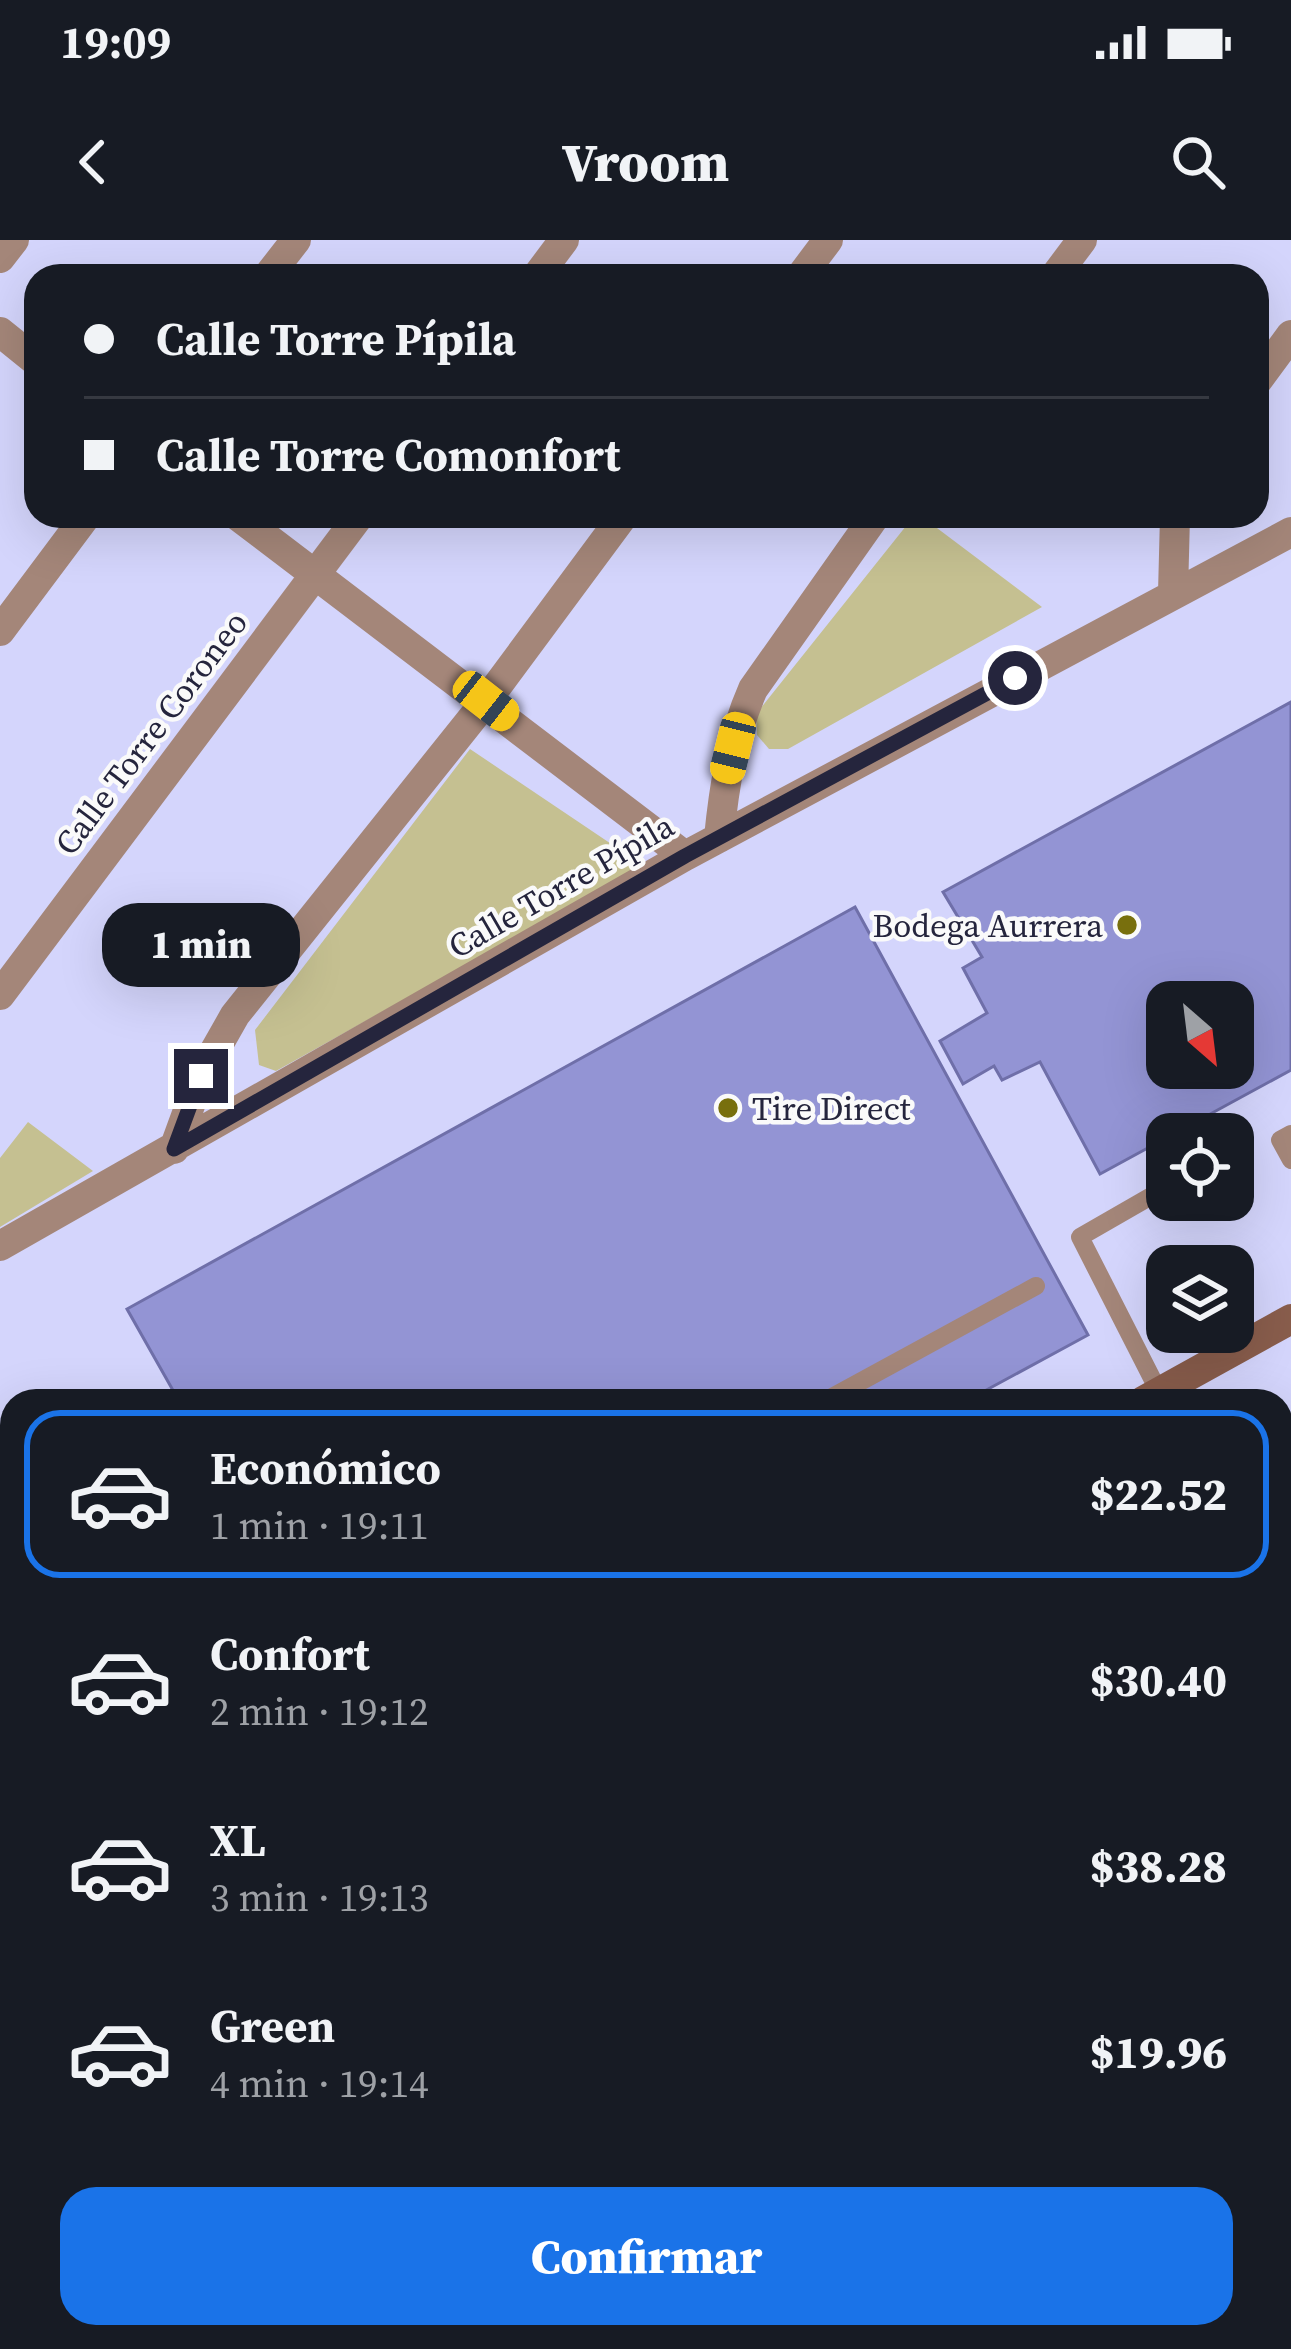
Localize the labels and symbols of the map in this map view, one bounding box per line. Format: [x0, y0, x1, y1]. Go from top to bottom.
street label: Calle Torre Coroneo [44, 602, 258, 864]
route start [988, 651, 1042, 705]
car [447, 665, 525, 737]
car [707, 709, 759, 787]
street label: Calle Torre Pípila [440, 803, 682, 969]
callout: 1 min [102, 902, 300, 986]
place label: Bodega Aurrera [872, 903, 1103, 948]
marker: Bodega Aurrera [1114, 912, 1140, 938]
north arrow [1146, 981, 1254, 1089]
route end [174, 1049, 228, 1103]
place label: Tire Direct [752, 1086, 911, 1131]
marker: Tire Direct [715, 1095, 741, 1121]

